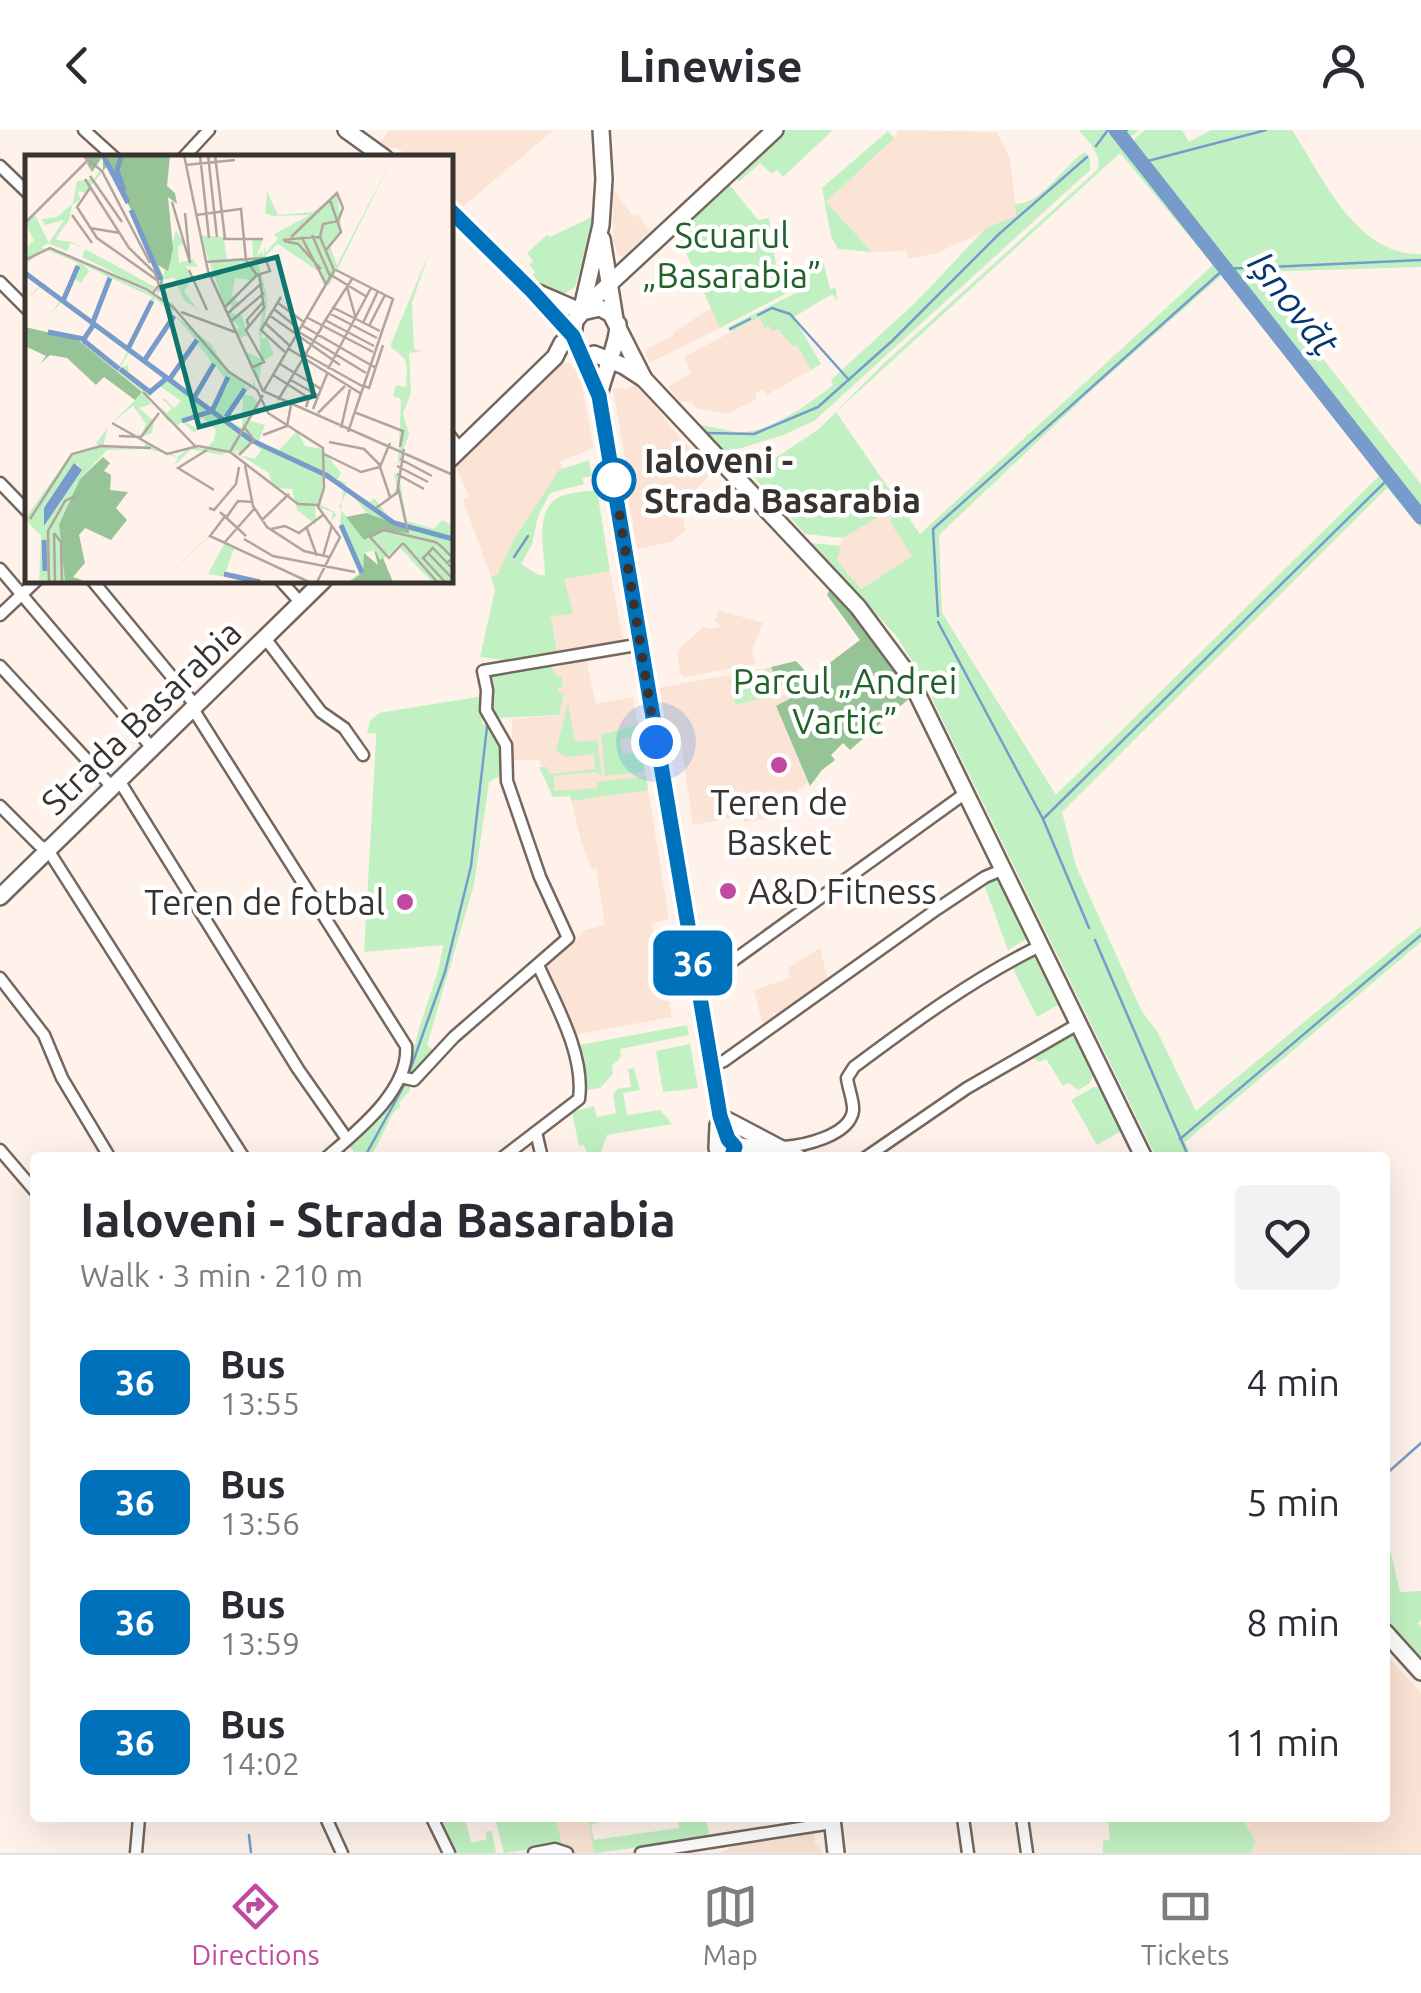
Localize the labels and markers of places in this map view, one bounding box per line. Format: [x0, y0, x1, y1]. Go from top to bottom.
place label: Ialoveni - Strada Basarabia [644, 440, 921, 520]
marker: Ialoveni - Strada Basarabia [593, 459, 635, 501]
marker: Teren de Basket [768, 754, 790, 776]
place label: Teren de Basket [710, 782, 848, 862]
place label: A&D Fitness [748, 871, 937, 911]
marker: A&D Fitness [717, 880, 739, 902]
place label: Teren de fotbal [144, 882, 385, 922]
marker: Teren de fotbal [394, 891, 416, 913]

